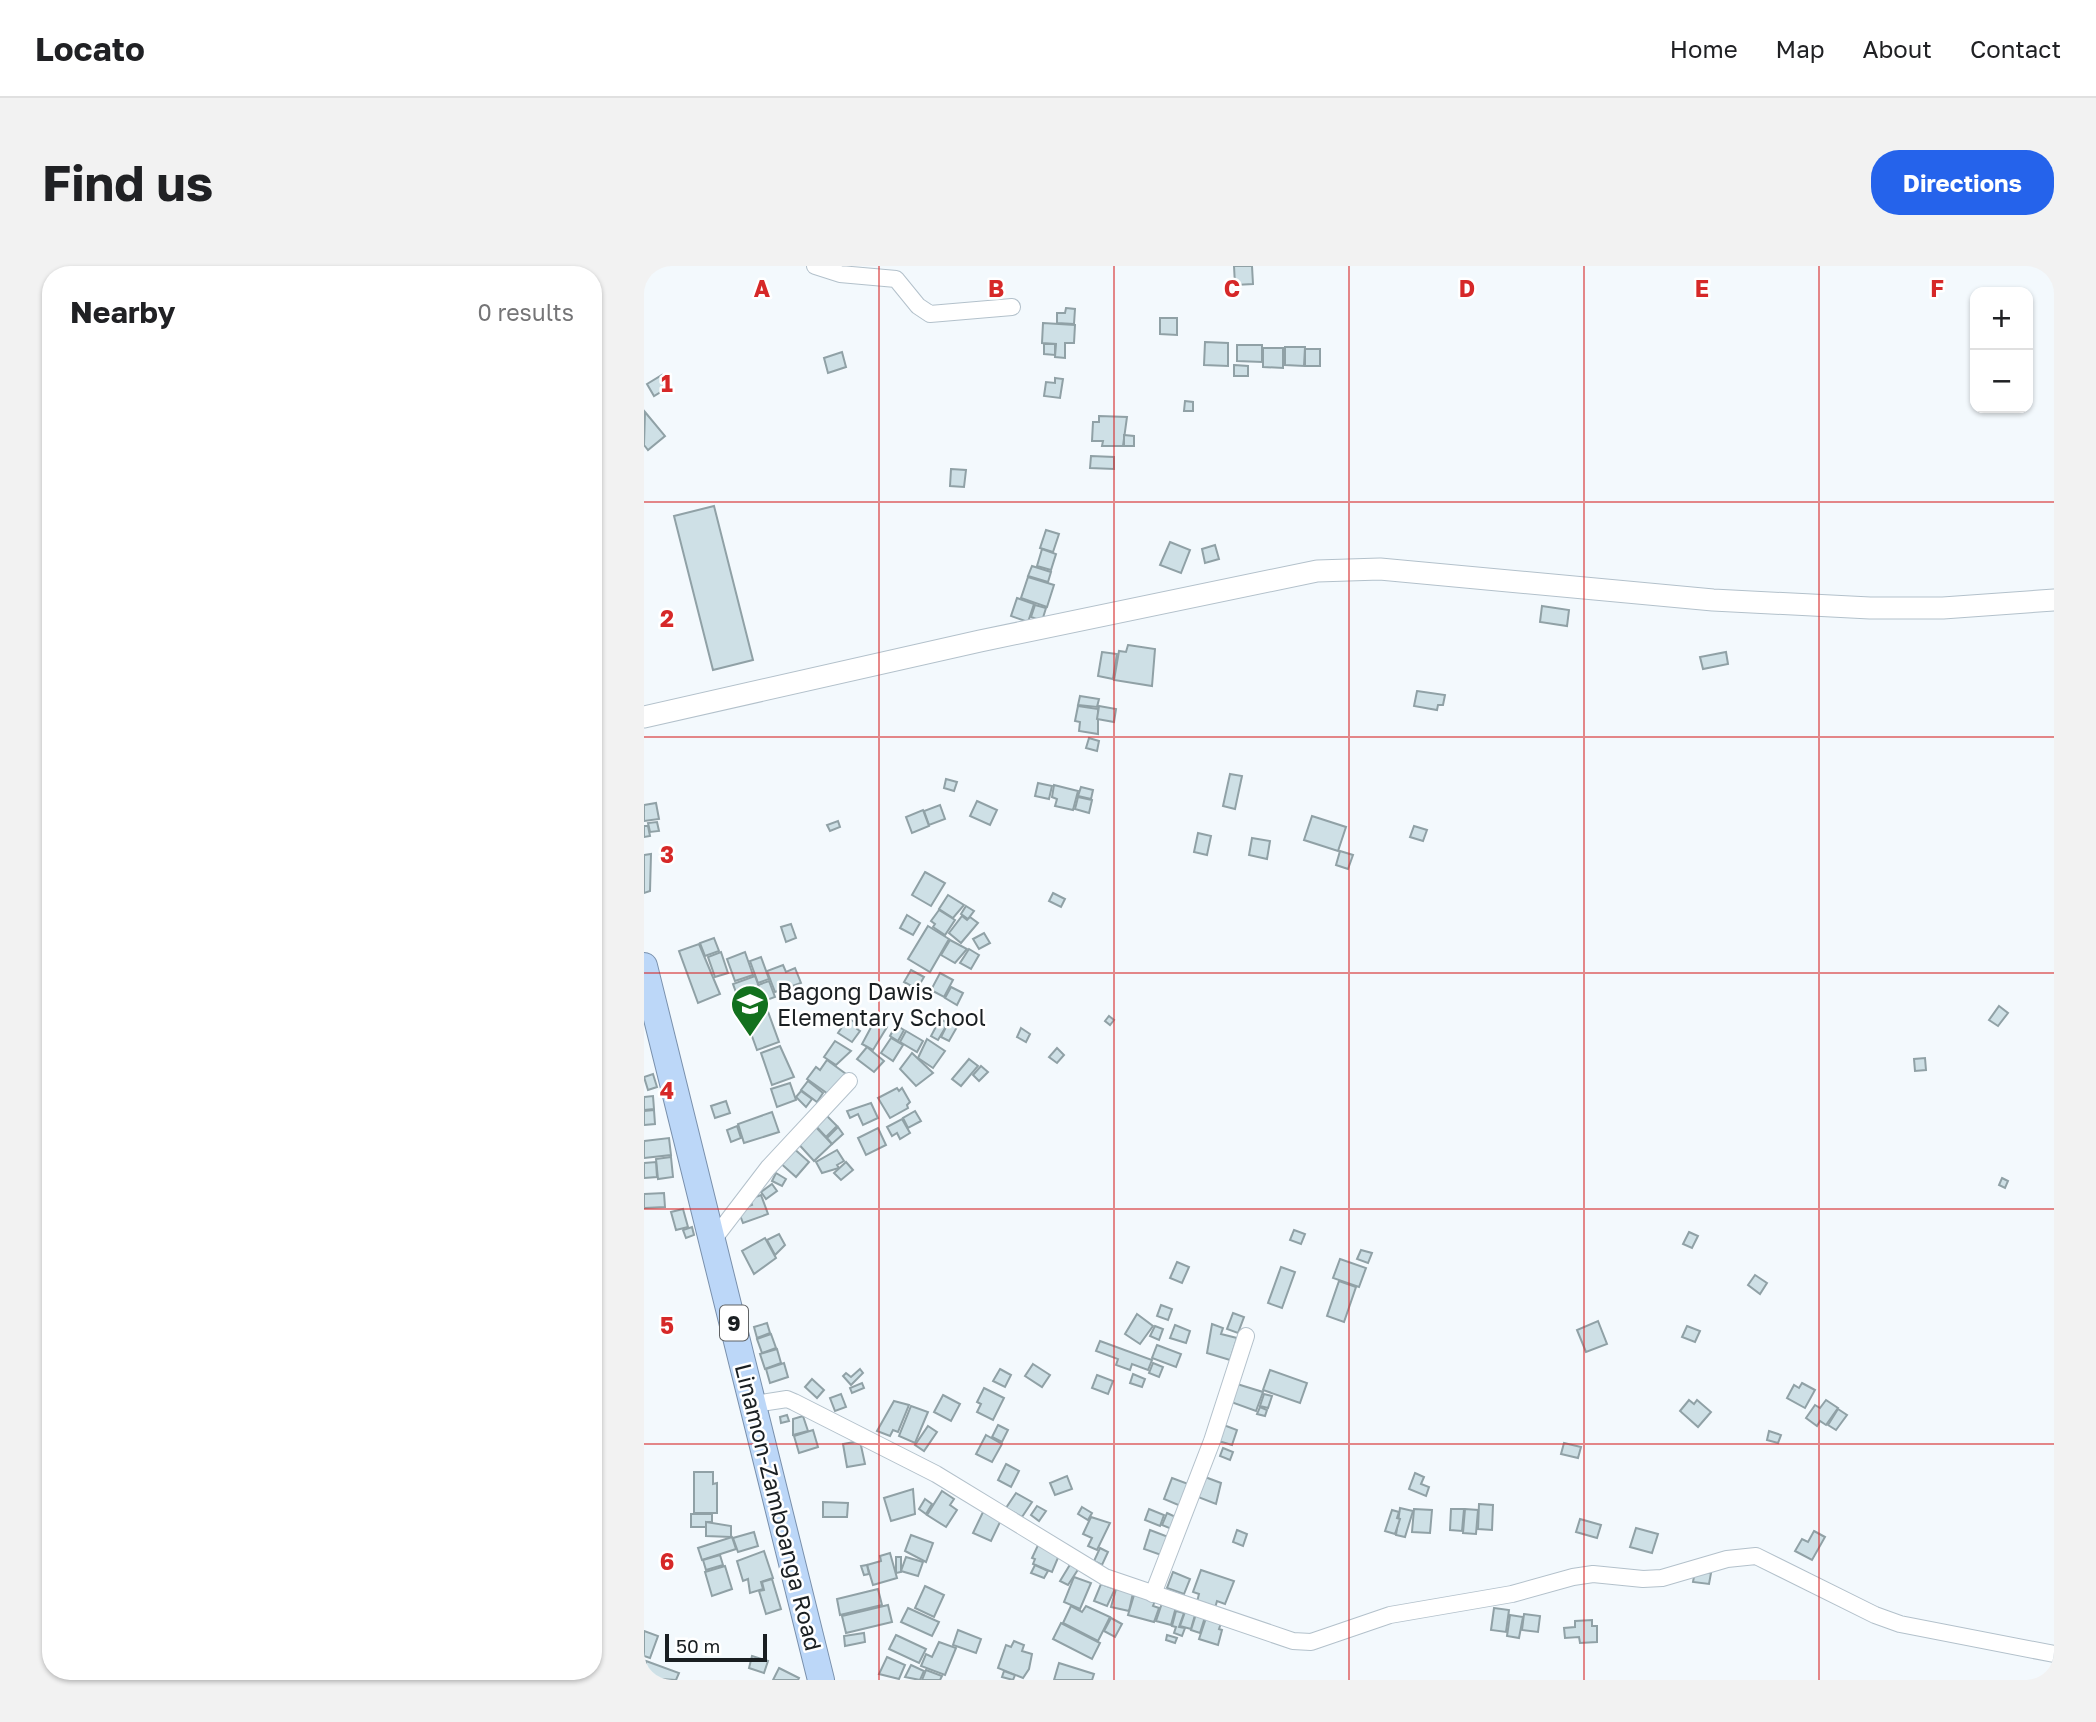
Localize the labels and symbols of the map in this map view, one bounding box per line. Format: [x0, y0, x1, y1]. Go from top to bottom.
text: A [754, 274, 771, 302]
text: B [988, 274, 1004, 302]
text: C [1224, 274, 1240, 302]
text: D [1459, 274, 1475, 302]
text: E [1695, 274, 1709, 302]
text: F [1930, 274, 1944, 302]
text: 1 [661, 369, 673, 397]
text: 2 [660, 604, 674, 632]
text: 3 [660, 840, 674, 868]
place label: Bagong Dawis Elementary School [777, 977, 986, 1031]
school or university icon: Bagong Dawis Elementary School [729, 983, 771, 1038]
text: 4 [660, 1076, 674, 1104]
road number: 9 [720, 1306, 748, 1340]
text: 5 [660, 1311, 674, 1339]
street label: Linamon-Zamboanga Road [730, 1361, 828, 1653]
text: 6 [660, 1547, 674, 1575]
scale bar [665, 1631, 766, 1663]

